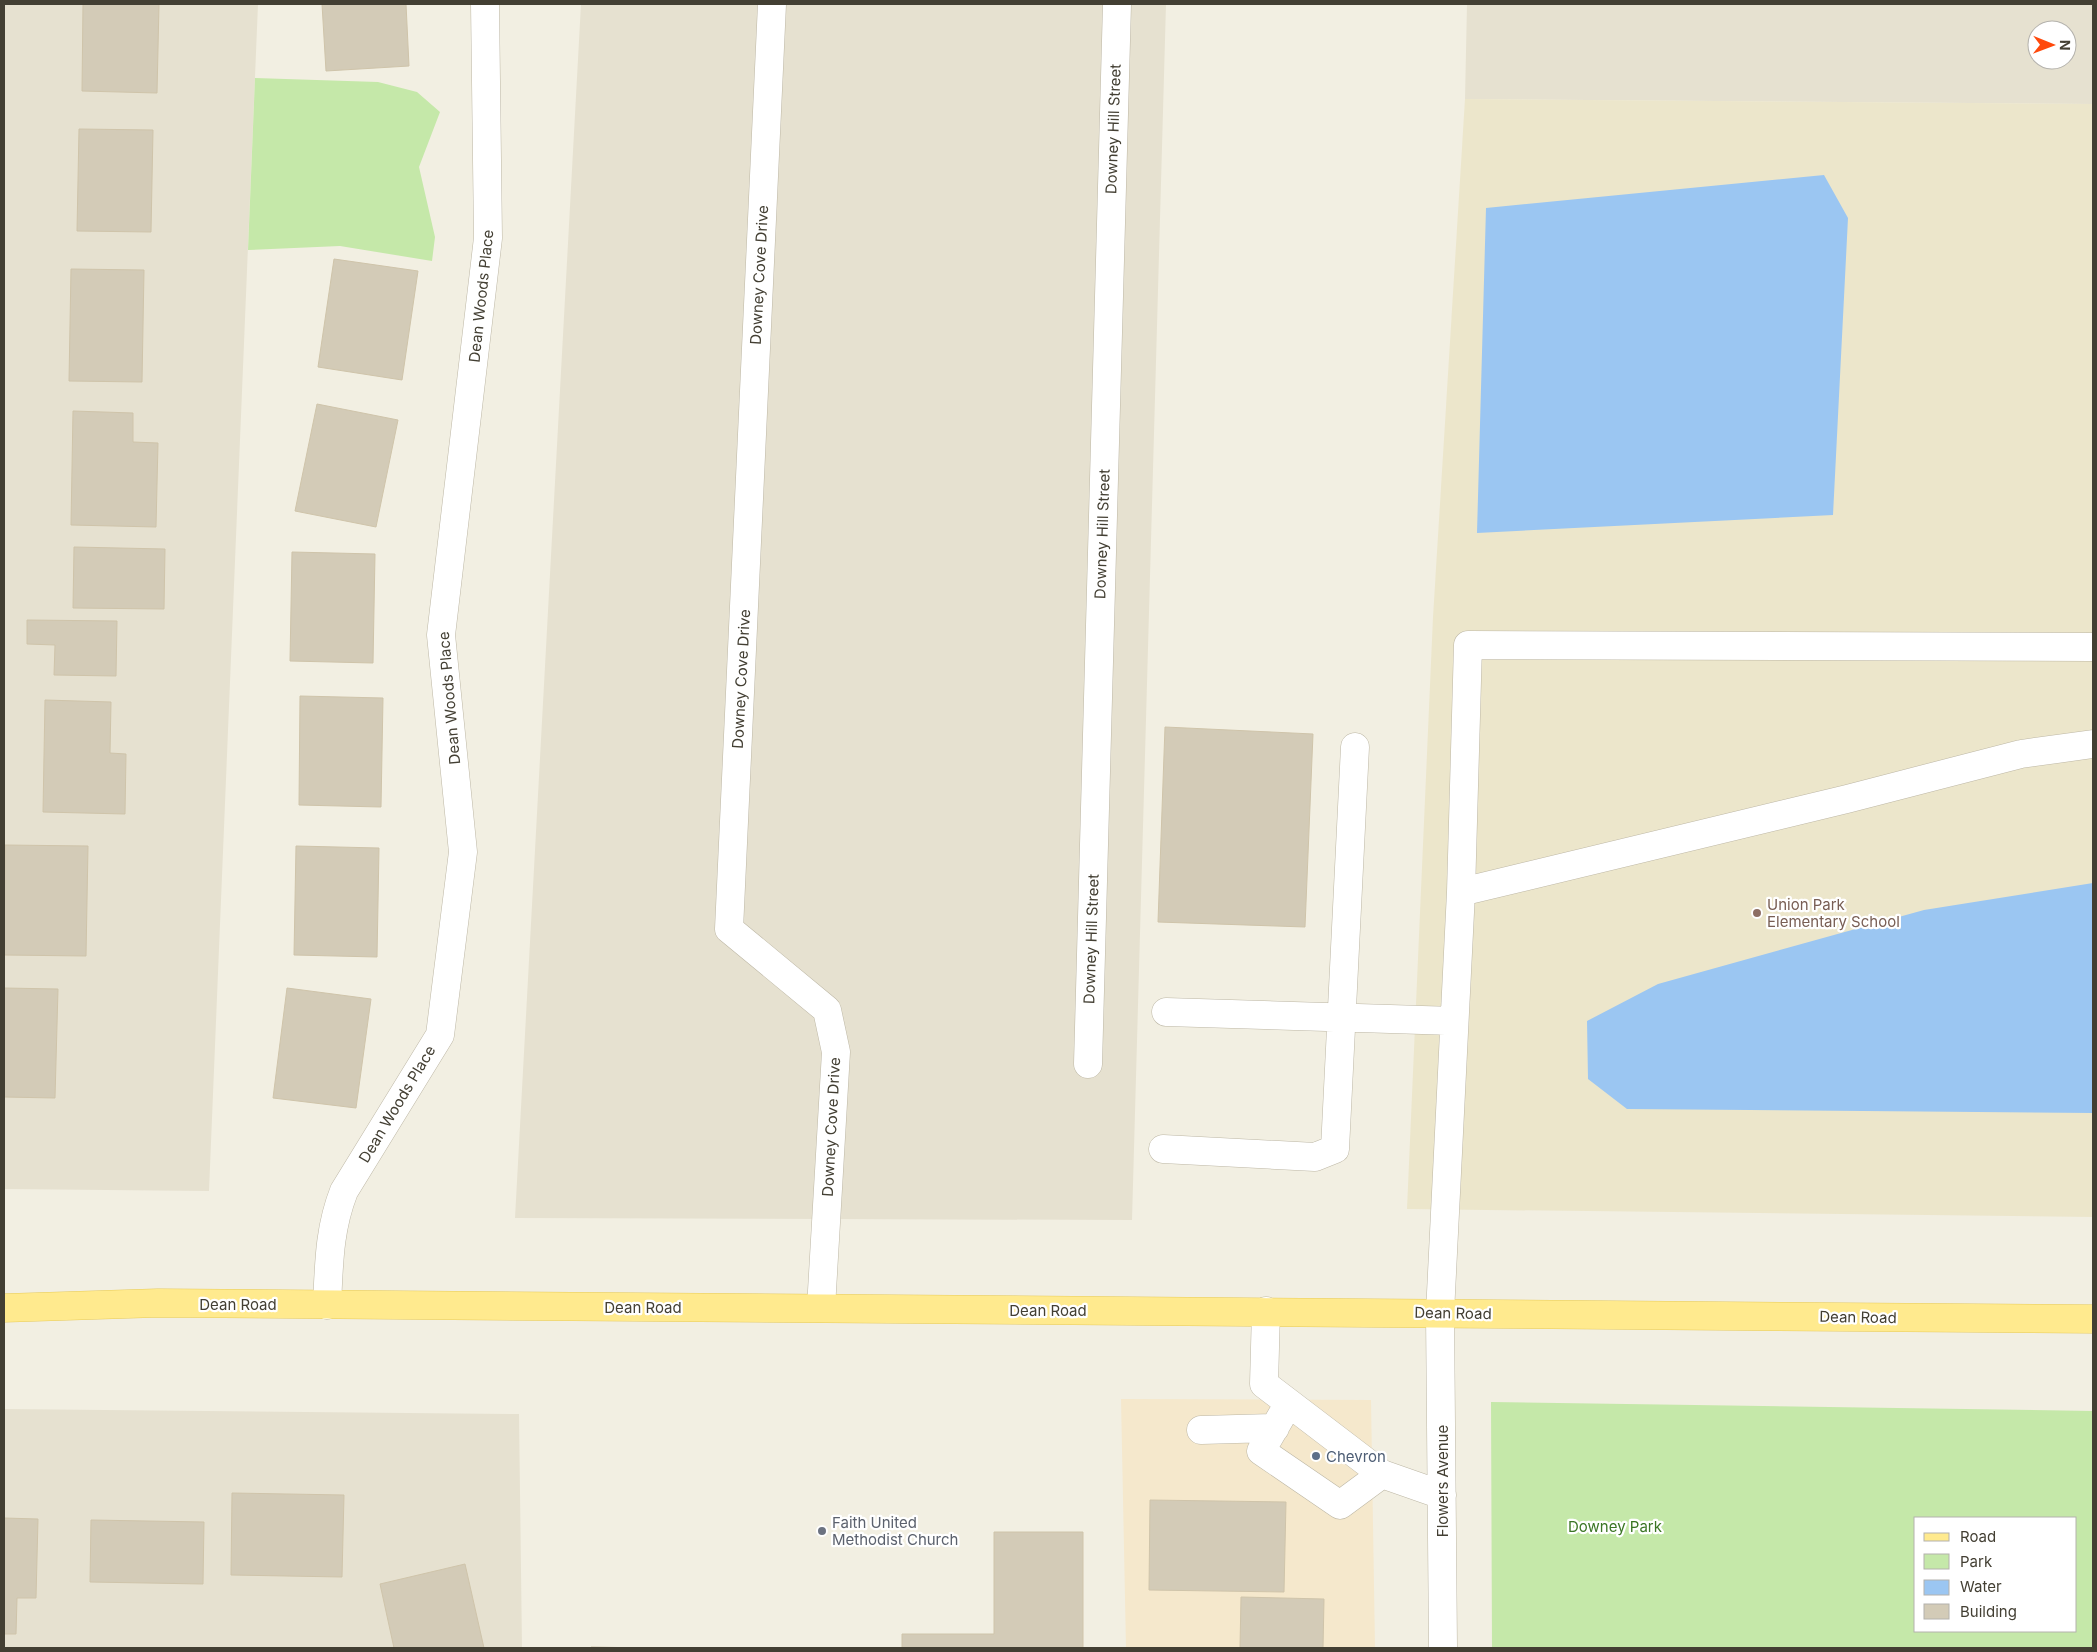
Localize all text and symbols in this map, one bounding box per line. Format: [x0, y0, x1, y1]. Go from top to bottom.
north arrow [2027, 20, 2077, 70]
text: N [2057, 40, 2074, 51]
street label: Downey Hill Street [1101, 63, 1125, 194]
street label: Downey Cove Drive [746, 205, 772, 345]
street label: Dean Woods Place [465, 229, 497, 363]
street label: Downey Hill Street [1090, 468, 1114, 599]
street label: Downey Cove Drive [728, 609, 754, 749]
street label: Dean Woods Place [434, 631, 464, 765]
street label: Downey Hill Street [1079, 873, 1103, 1004]
place label: Union Park Elementary School [1767, 895, 1900, 931]
marker: Union Park Elementary School [1751, 907, 1763, 919]
street label: Dean Woods Place [354, 1042, 440, 1166]
street label: Downey Cove Drive [818, 1057, 844, 1197]
street label: Dean Road [199, 1295, 277, 1314]
street label: Dean Road [604, 1298, 682, 1317]
street label: Dean Road [1009, 1301, 1087, 1320]
street label: Dean Road [1414, 1303, 1492, 1323]
street label: Dean Road [1819, 1307, 1897, 1327]
street label: Flowers Avenue [1433, 1425, 1452, 1537]
place label: Chevron [1326, 1447, 1386, 1466]
marker: Chevron [1310, 1450, 1322, 1462]
place label: Faith United Methodist Church [832, 1513, 958, 1549]
park label: Downey Park [1568, 1517, 1663, 1536]
legend [1914, 1517, 2077, 1632]
marker: Faith United Methodist Church [816, 1525, 828, 1537]
text: Road [1960, 1527, 1996, 1546]
text: Park [1960, 1552, 1993, 1571]
text: Water [1960, 1577, 2002, 1596]
text: Building [1960, 1602, 2017, 1621]

